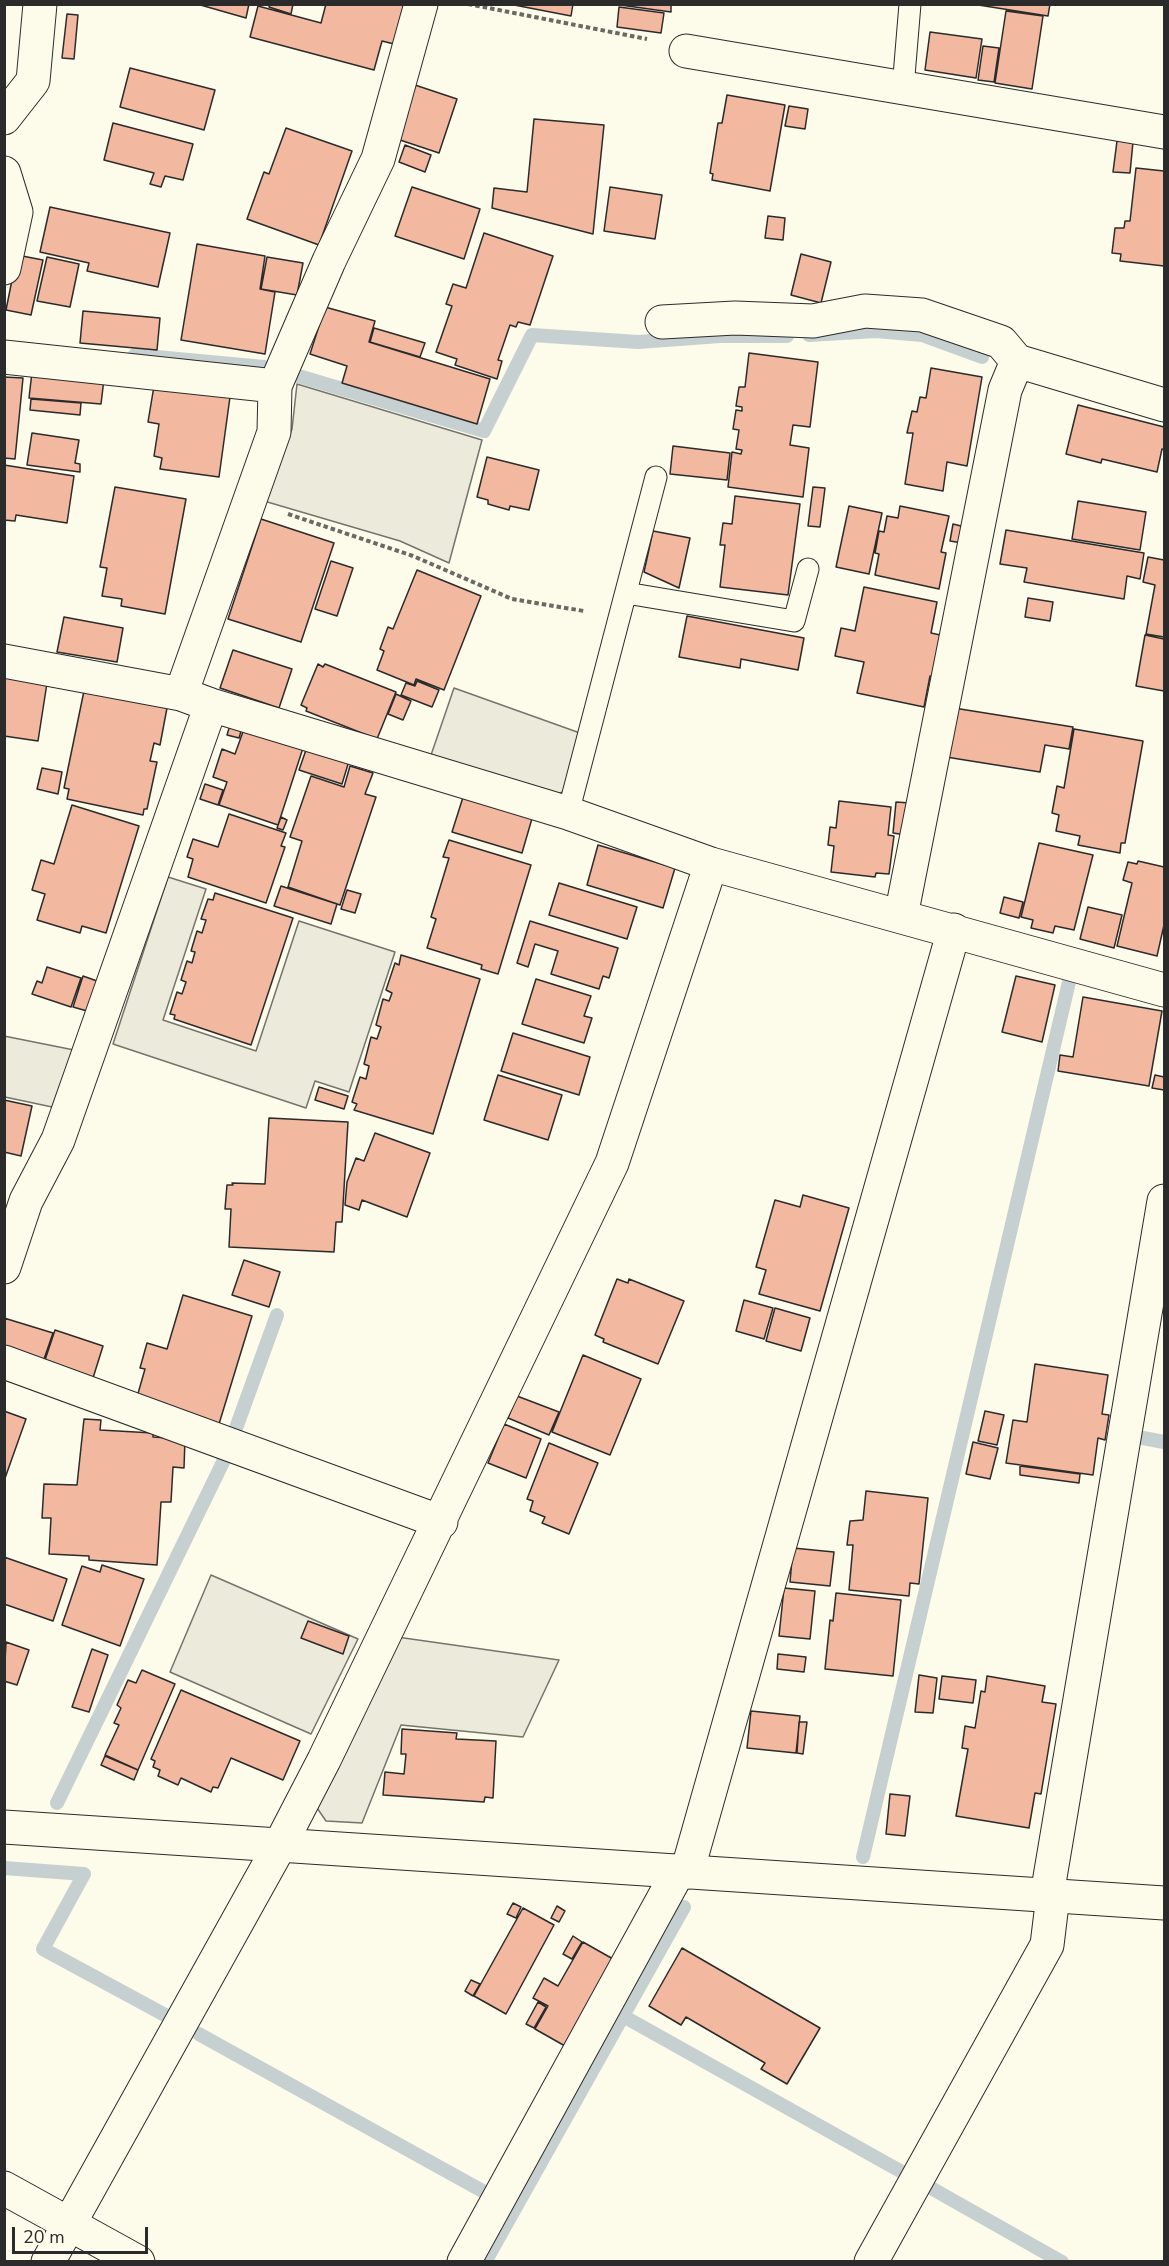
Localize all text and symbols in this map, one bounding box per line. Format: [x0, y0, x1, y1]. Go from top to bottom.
scale bar [15, 2215, 152, 2253]
text: 20 m [23, 2225, 65, 2249]

